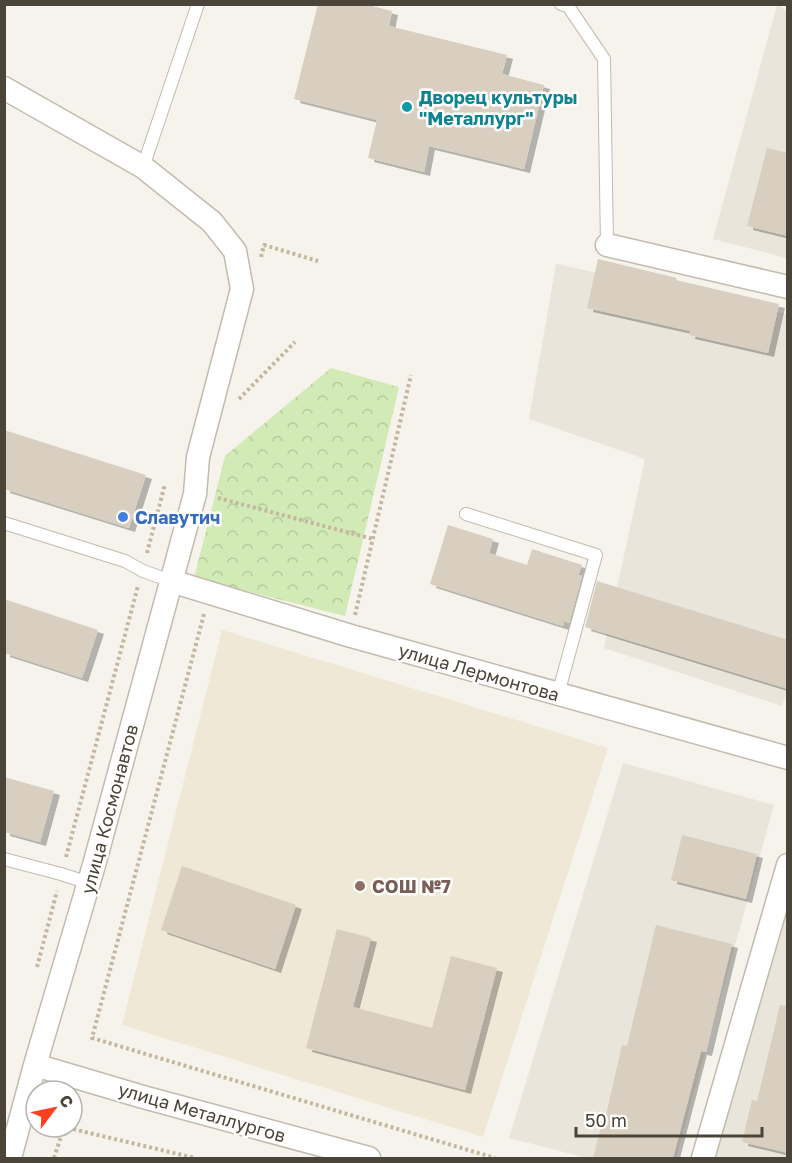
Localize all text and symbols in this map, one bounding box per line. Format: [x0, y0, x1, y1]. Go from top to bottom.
place label: Дворец культуры "Металлург" [419, 86, 577, 129]
marker: Дворец культуры "Металлург" [400, 100, 414, 114]
place label: Славутич [135, 506, 220, 528]
marker: Славутич [116, 510, 130, 524]
street label: улица Лермонтова [396, 639, 562, 705]
street label: улица Космонавтов [76, 722, 142, 896]
place label: СОШ №7 [372, 875, 451, 897]
marker: СОШ №7 [353, 879, 367, 893]
street label: улица Металлургов [116, 1078, 288, 1146]
north arrow [24, 1079, 84, 1139]
text: С [55, 1091, 78, 1111]
scale bar [576, 1100, 762, 1138]
text: 50 m [585, 1109, 627, 1131]

